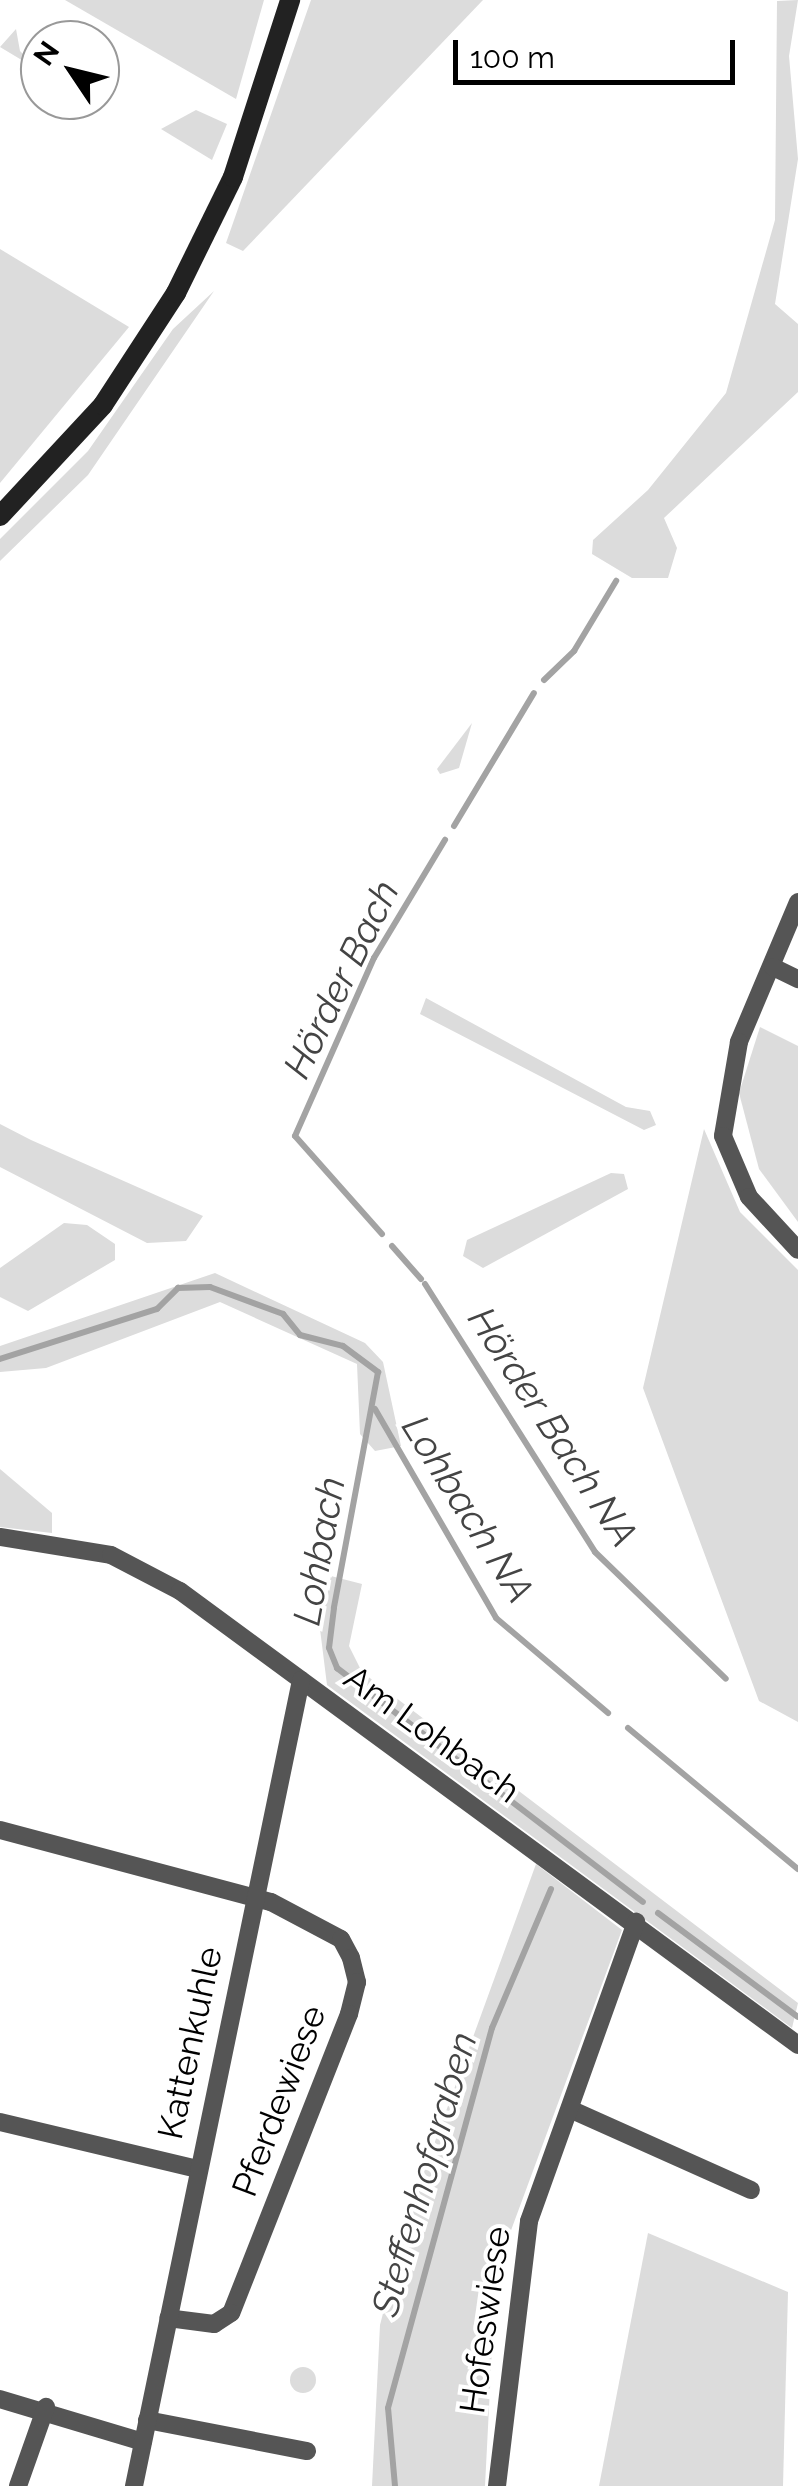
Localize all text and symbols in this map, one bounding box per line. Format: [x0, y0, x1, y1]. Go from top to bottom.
north arrow [20, 20, 120, 120]
scale bar [458, 20, 740, 82]
text: N [27, 35, 66, 72]
text: 100 m [470, 40, 555, 75]
water label: Hörder Bach [273, 872, 409, 1086]
water label: Hörder Bach NA [458, 1298, 648, 1556]
water label: Lohbach NA [392, 1407, 544, 1611]
water label: Lohbach [284, 1473, 354, 1629]
street label: Am Lohbach [336, 1656, 528, 1812]
street label: Kattenkuhle [149, 1943, 231, 2143]
street label: Pferdewiese [223, 2000, 335, 2202]
water label: Steffenhofgraben [362, 2027, 486, 2321]
street label: Hofeswiese [451, 2224, 519, 2416]

